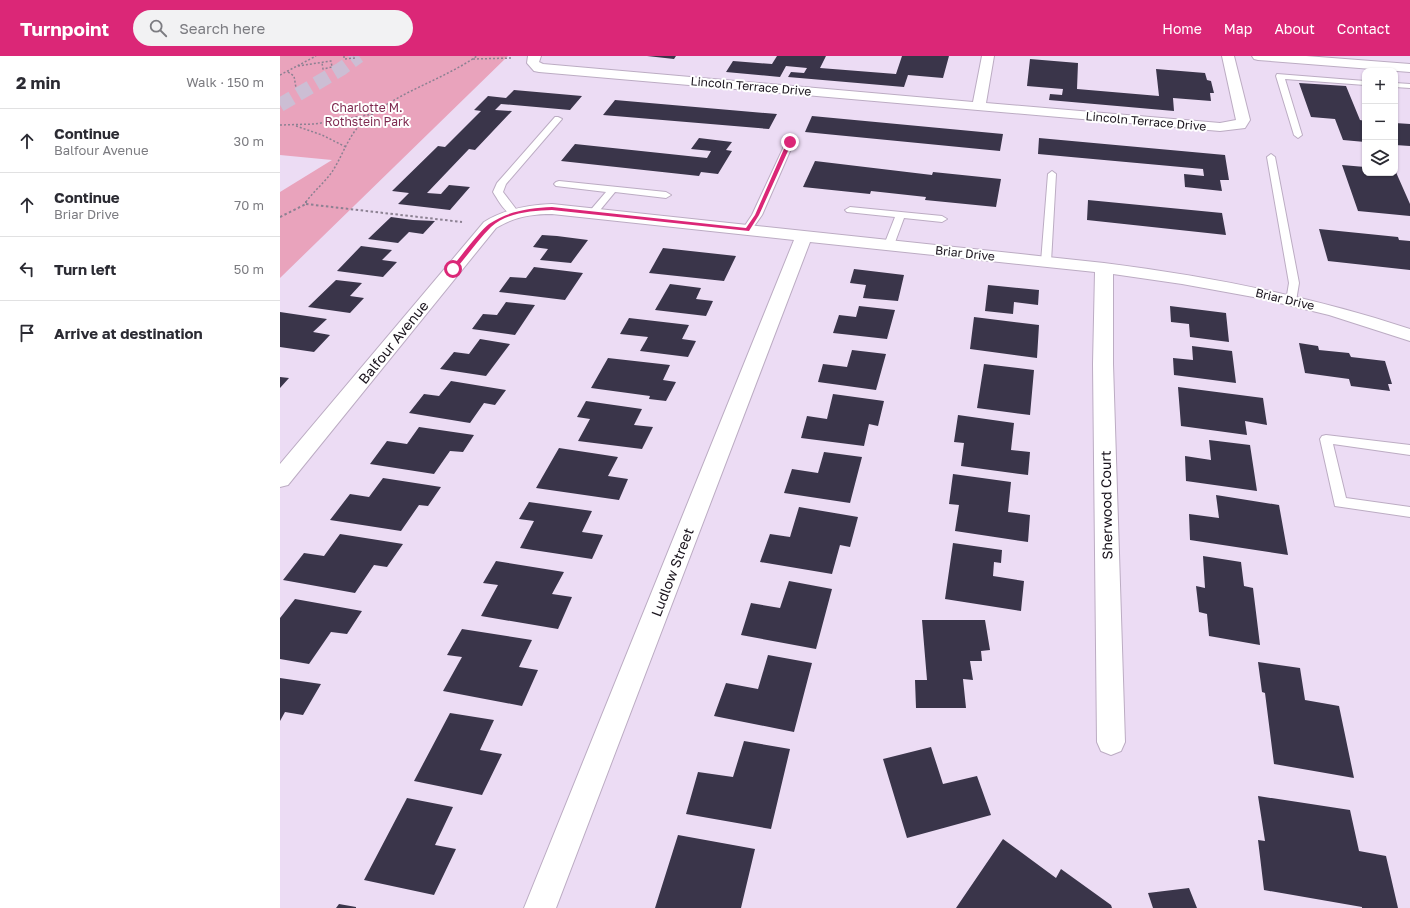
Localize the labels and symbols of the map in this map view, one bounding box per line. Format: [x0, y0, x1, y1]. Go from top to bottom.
street label: Lincoln Terrace Drive [690, 73, 812, 99]
park label: Charlotte M. Rothstein Park [324, 100, 410, 129]
street label: Lincoln Terrace Drive [1085, 108, 1207, 134]
route end [781, 133, 799, 151]
street label: Briar Drive [934, 242, 996, 264]
route start [444, 260, 462, 278]
street label: Briar Drive [1254, 285, 1316, 313]
street label: Balfour Avenue [354, 297, 432, 387]
street label: Sherwood Court [1097, 450, 1115, 560]
street label: Ludlow Street [647, 525, 697, 619]

